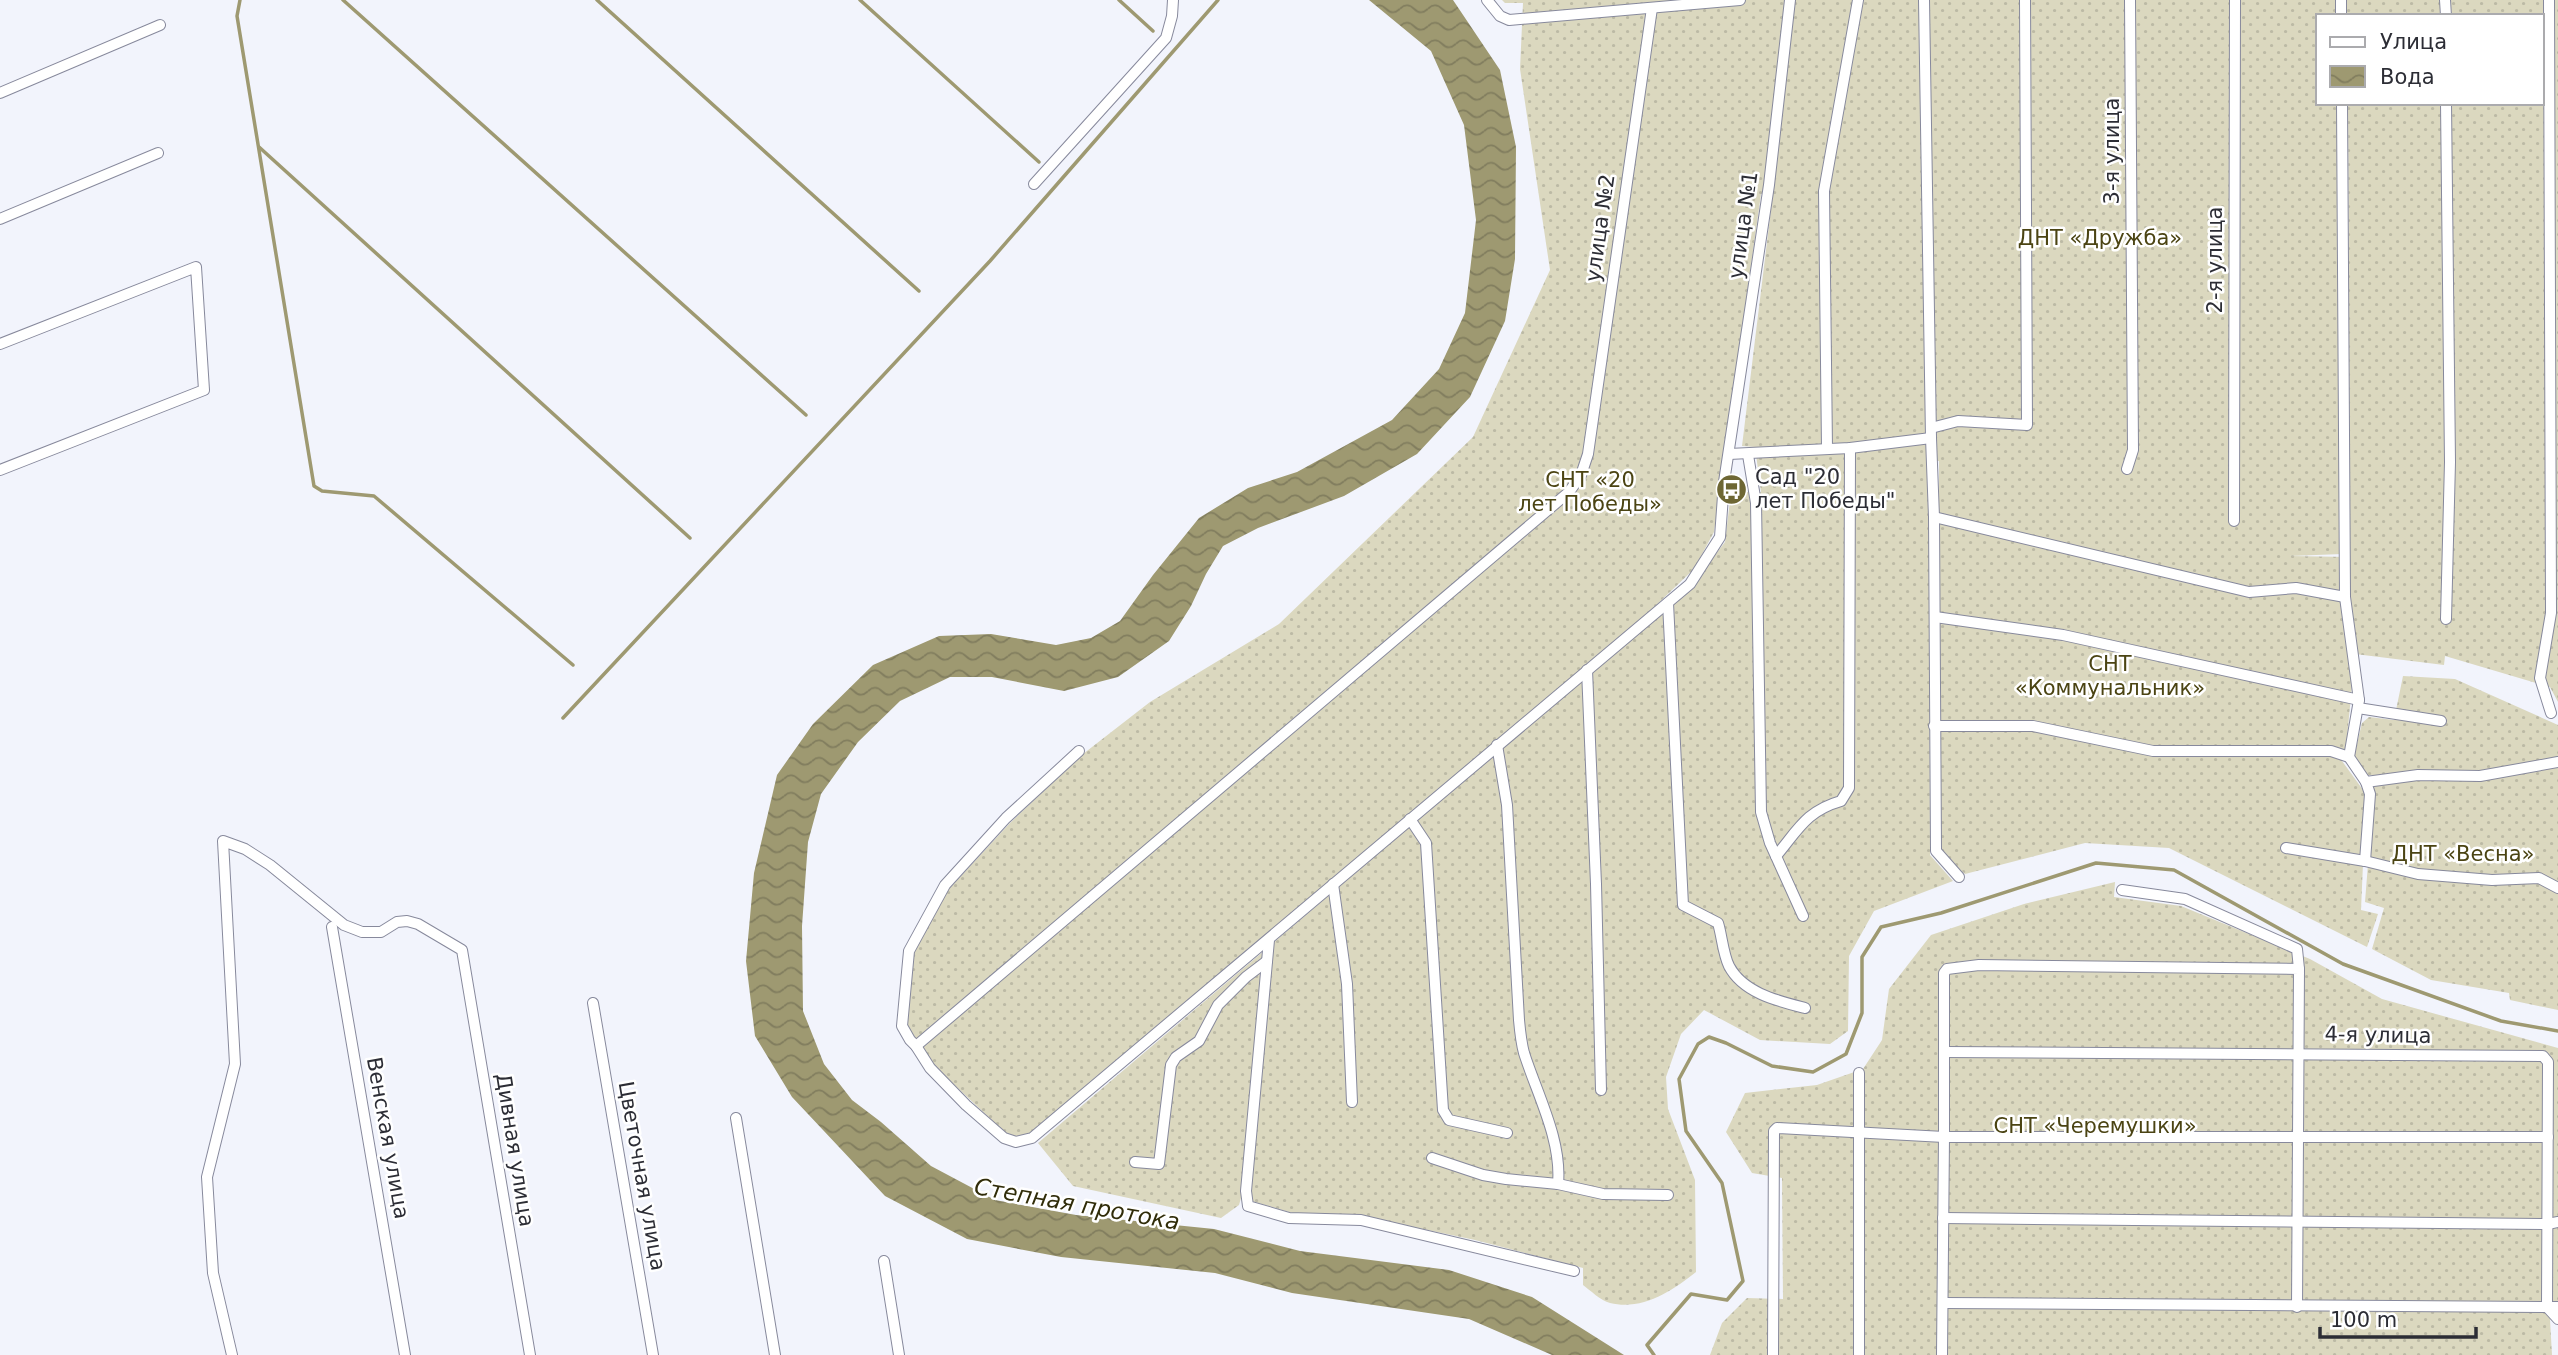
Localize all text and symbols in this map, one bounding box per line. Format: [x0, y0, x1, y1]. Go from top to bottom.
legend [2316, 14, 2544, 105]
text: Улица [2380, 30, 2447, 54]
text: Вода [2380, 65, 2435, 89]
street label: 3-я улица [2100, 98, 2124, 204]
street label: улица №1 [1724, 170, 1762, 280]
street label: улица №2 [1581, 173, 1619, 283]
street label: 2-я улица [2203, 207, 2227, 313]
park label: ДНТ «Дружба» [2018, 226, 2182, 250]
place label: Сад "20 лет Победы" [1755, 465, 1896, 513]
park label: СНТ «20 лет Победы» [1518, 468, 1662, 516]
bus stop icon: Сад "20 лет Победы" [1715, 472, 1749, 506]
park label: СНТ «Коммунальник» [2015, 652, 2205, 700]
park label: ДНТ «Весна» [2392, 842, 2534, 866]
street label: 4-я улица [2324, 1022, 2432, 1048]
street label: Венская улица [362, 1055, 414, 1221]
street label: Дивная улица [491, 1072, 539, 1228]
street label: Цветочная улица [614, 1080, 670, 1272]
park label: СНТ «Черемушки» [1993, 1114, 2197, 1138]
water label: Степная протока [972, 1173, 1182, 1235]
scale bar [2320, 1296, 2476, 1340]
text: 100 m [2330, 1308, 2397, 1332]

